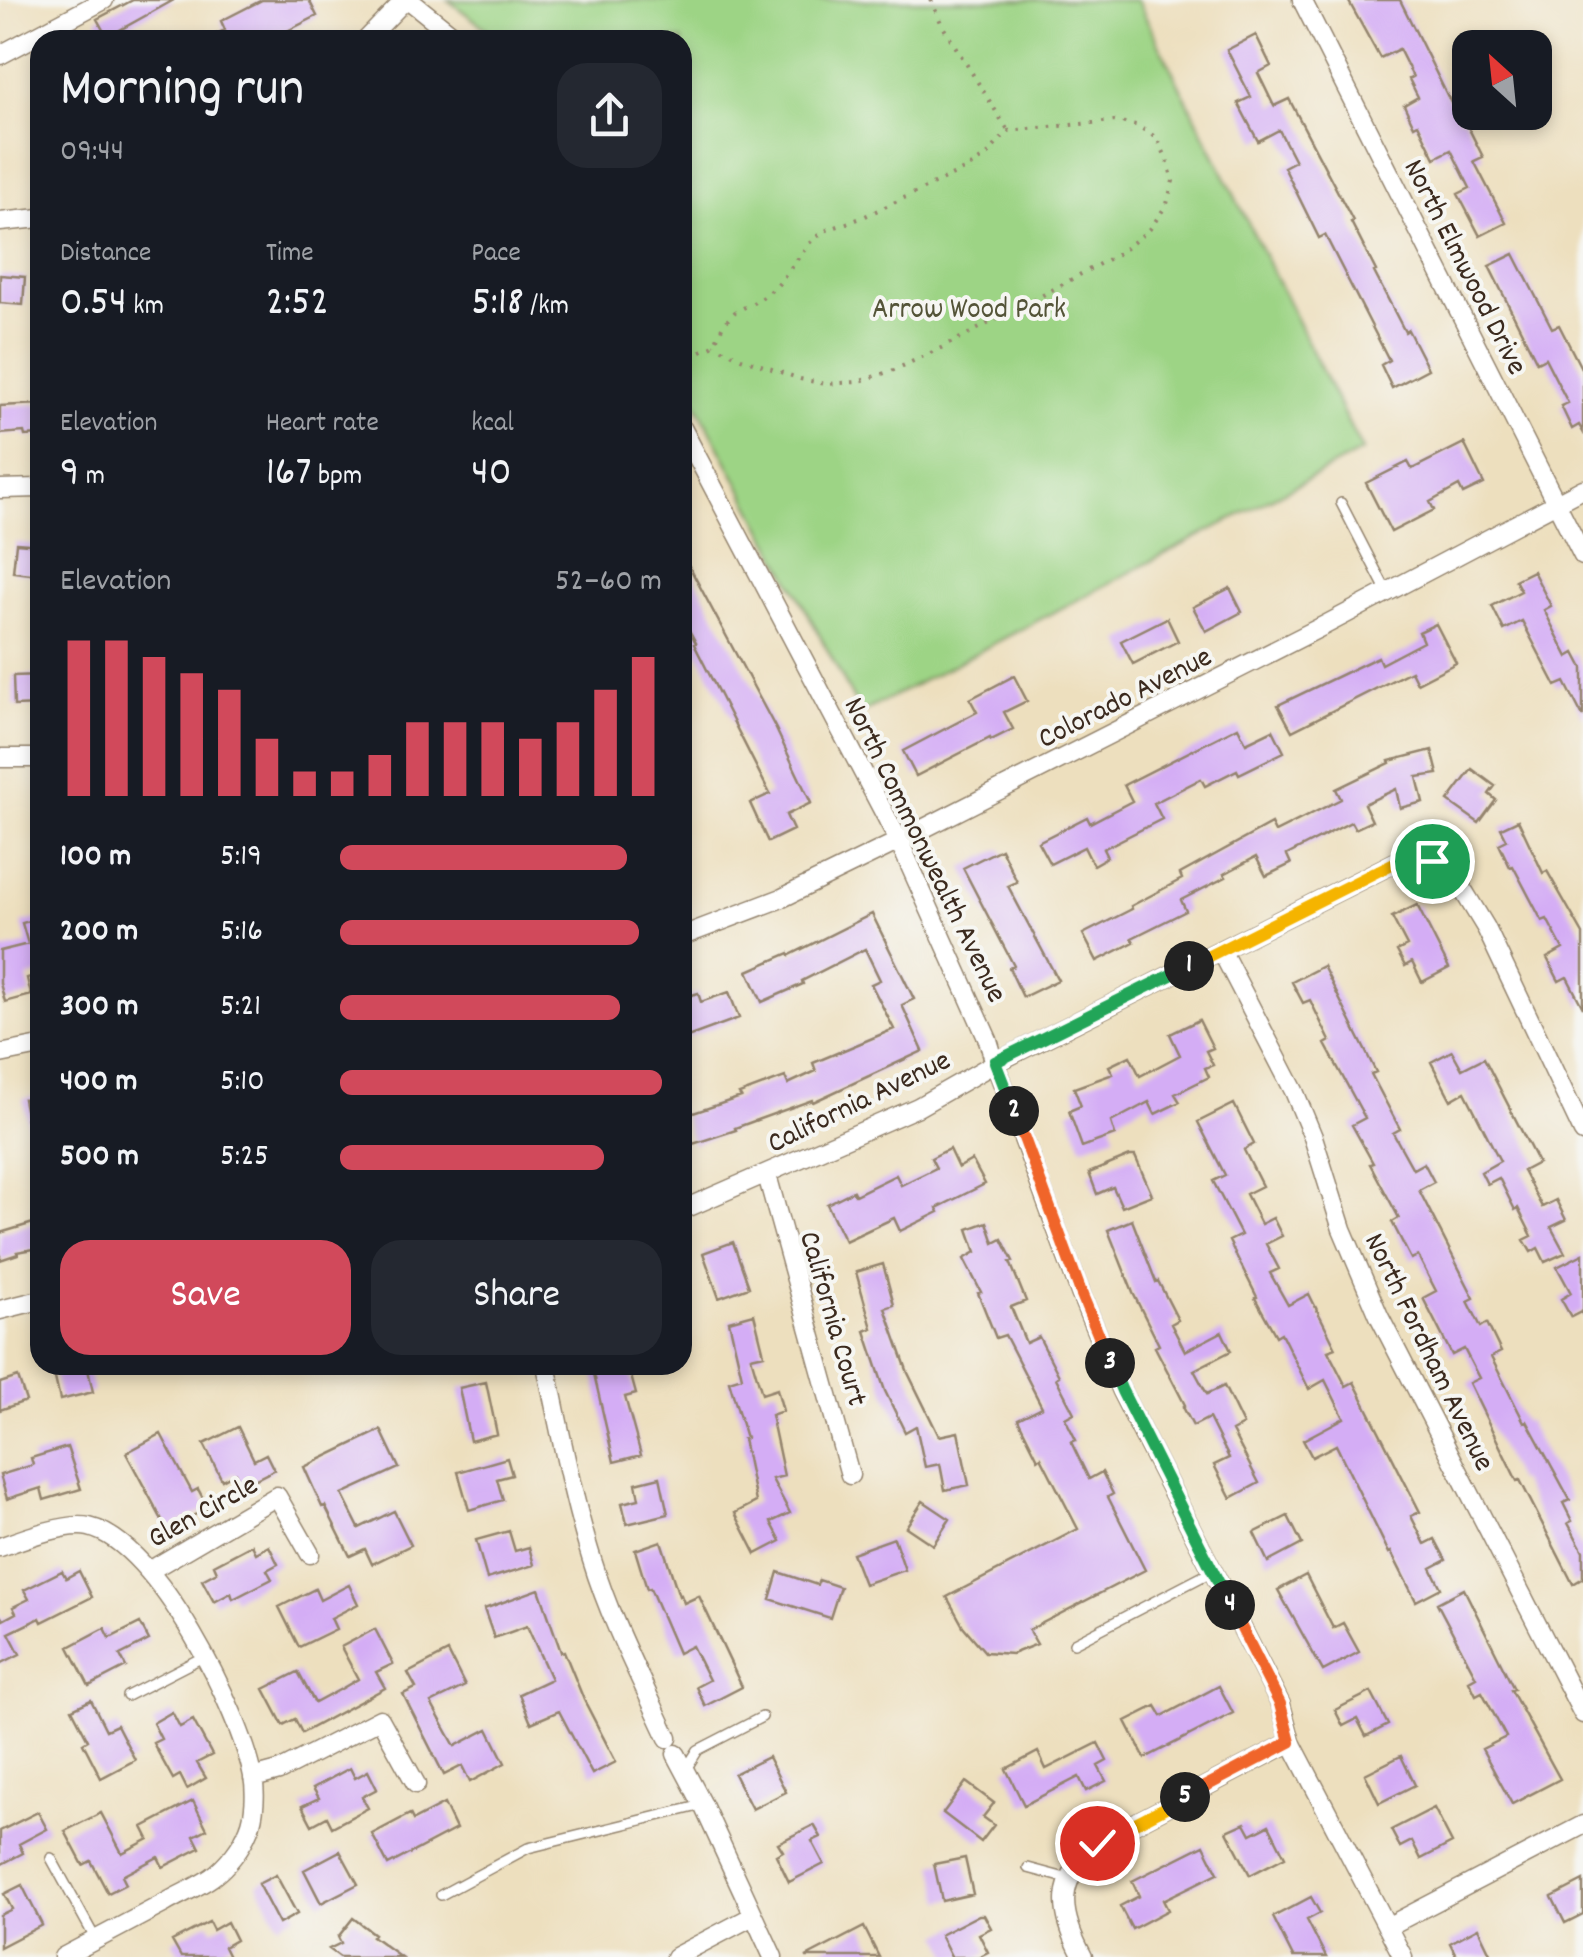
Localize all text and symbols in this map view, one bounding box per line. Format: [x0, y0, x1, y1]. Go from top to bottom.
north arrow [1452, 30, 1552, 130]
map controls [1452, 30, 1552, 130]
text: Morning run [60, 53, 304, 132]
button: share [557, 63, 662, 168]
text: 09:44 [60, 130, 124, 176]
street label: North Elmwood Drive [1390, 153, 1536, 383]
text: Distance [60, 235, 151, 275]
text: Time [266, 235, 314, 275]
text: Pace [471, 235, 521, 275]
text: 0.54 [60, 275, 127, 335]
text: 2:52 [266, 275, 329, 335]
text: 5:18 [471, 275, 524, 335]
text: km [127, 288, 164, 328]
text: /km [524, 288, 569, 328]
park label: Arrow Wood Park [872, 290, 1066, 333]
text: Elevation [60, 405, 157, 445]
text: Heart rate [266, 405, 379, 445]
text: kcal [471, 405, 514, 445]
text: 9 [60, 445, 79, 505]
text: 167 [266, 445, 312, 505]
text: 40 [471, 445, 512, 505]
text: m [79, 458, 105, 498]
text: bpm [312, 458, 362, 498]
text: Elevation [60, 560, 171, 606]
text: 52–60 m [555, 560, 662, 606]
street label: Colorado Avenue [1032, 638, 1221, 762]
street label: North Commonwealth Avenue [830, 691, 1016, 1011]
pin [1390, 819, 1475, 904]
icon: arrive [1405, 834, 1460, 889]
text: 100 m [60, 835, 131, 881]
text: 5:19 [220, 835, 262, 881]
text: 200 m [60, 910, 138, 956]
text: 5:16 [220, 910, 263, 956]
pin: 1 [1164, 941, 1214, 991]
text: 1 [1186, 946, 1192, 986]
text: 300 m [60, 985, 138, 1031]
text: 5:21 [220, 985, 261, 1031]
street label: California Avenue [761, 1041, 959, 1167]
text: 400 m [60, 1060, 137, 1106]
text: 5:10 [220, 1060, 265, 1106]
pin: 2 [989, 1086, 1039, 1136]
text: 2 [1008, 1091, 1020, 1131]
text: 500 m [60, 1135, 139, 1181]
text: 5:25 [220, 1135, 269, 1181]
street label: California Court [785, 1227, 876, 1412]
street label: North Fordham Avenue [1351, 1227, 1503, 1479]
button: Save [60, 1240, 351, 1355]
button: Share [371, 1240, 662, 1355]
pin: 3 [1085, 1338, 1135, 1388]
text: 3 [1104, 1343, 1116, 1383]
street label: Glen Circle [141, 1466, 267, 1562]
pin: 4 [1205, 1580, 1255, 1630]
text: 4 [1224, 1585, 1236, 1625]
pin: 5 [1160, 1772, 1210, 1822]
text: 5 [1179, 1777, 1191, 1817]
pin [1055, 1801, 1140, 1886]
icon: check [1070, 1816, 1125, 1871]

